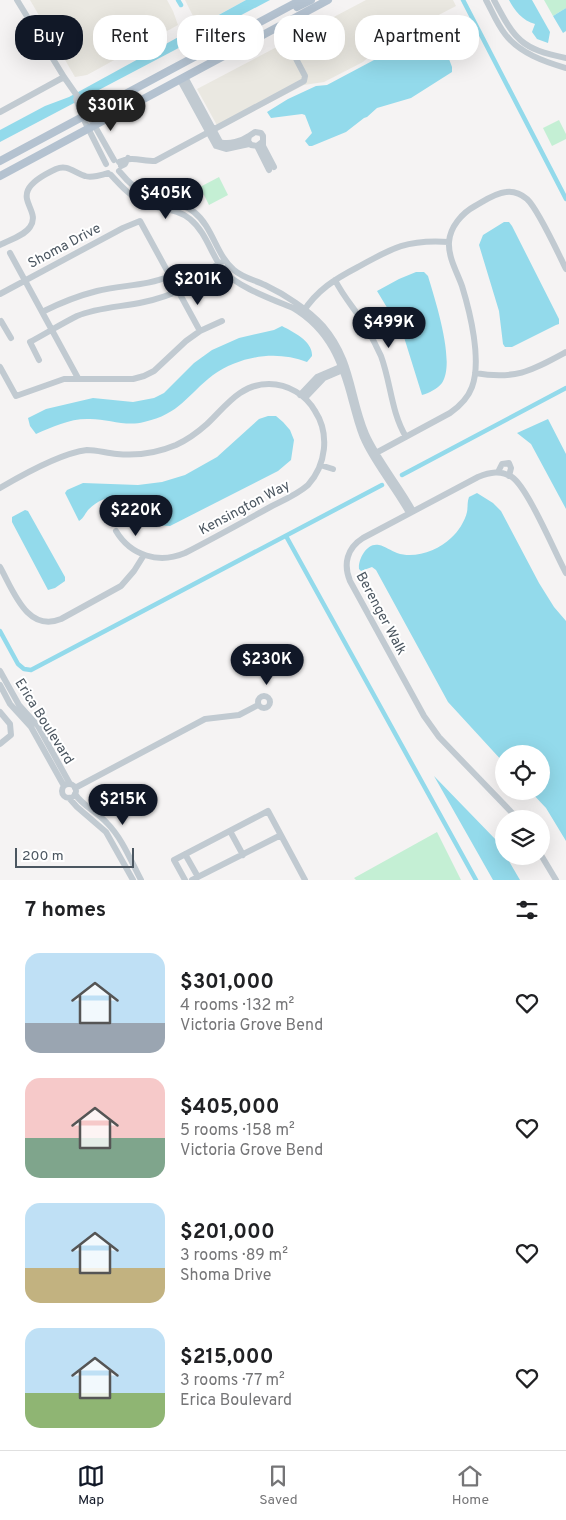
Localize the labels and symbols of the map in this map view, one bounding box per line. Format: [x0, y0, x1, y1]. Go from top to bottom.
pin: $301K [76, 90, 146, 132]
pin: $405K [131, 178, 201, 220]
street label: Shoma Drive [25, 220, 104, 273]
pin: $201K [163, 264, 233, 306]
pin: $499K [354, 306, 424, 349]
street label: Kensington Way [196, 477, 293, 539]
pin: $220K [101, 494, 171, 537]
street label: Berenger Walk [352, 569, 410, 658]
pin: $230K [232, 644, 302, 686]
street label: Erica Boulevard [11, 676, 77, 768]
pin: $215K [88, 784, 158, 826]
scale bar [15, 845, 134, 868]

